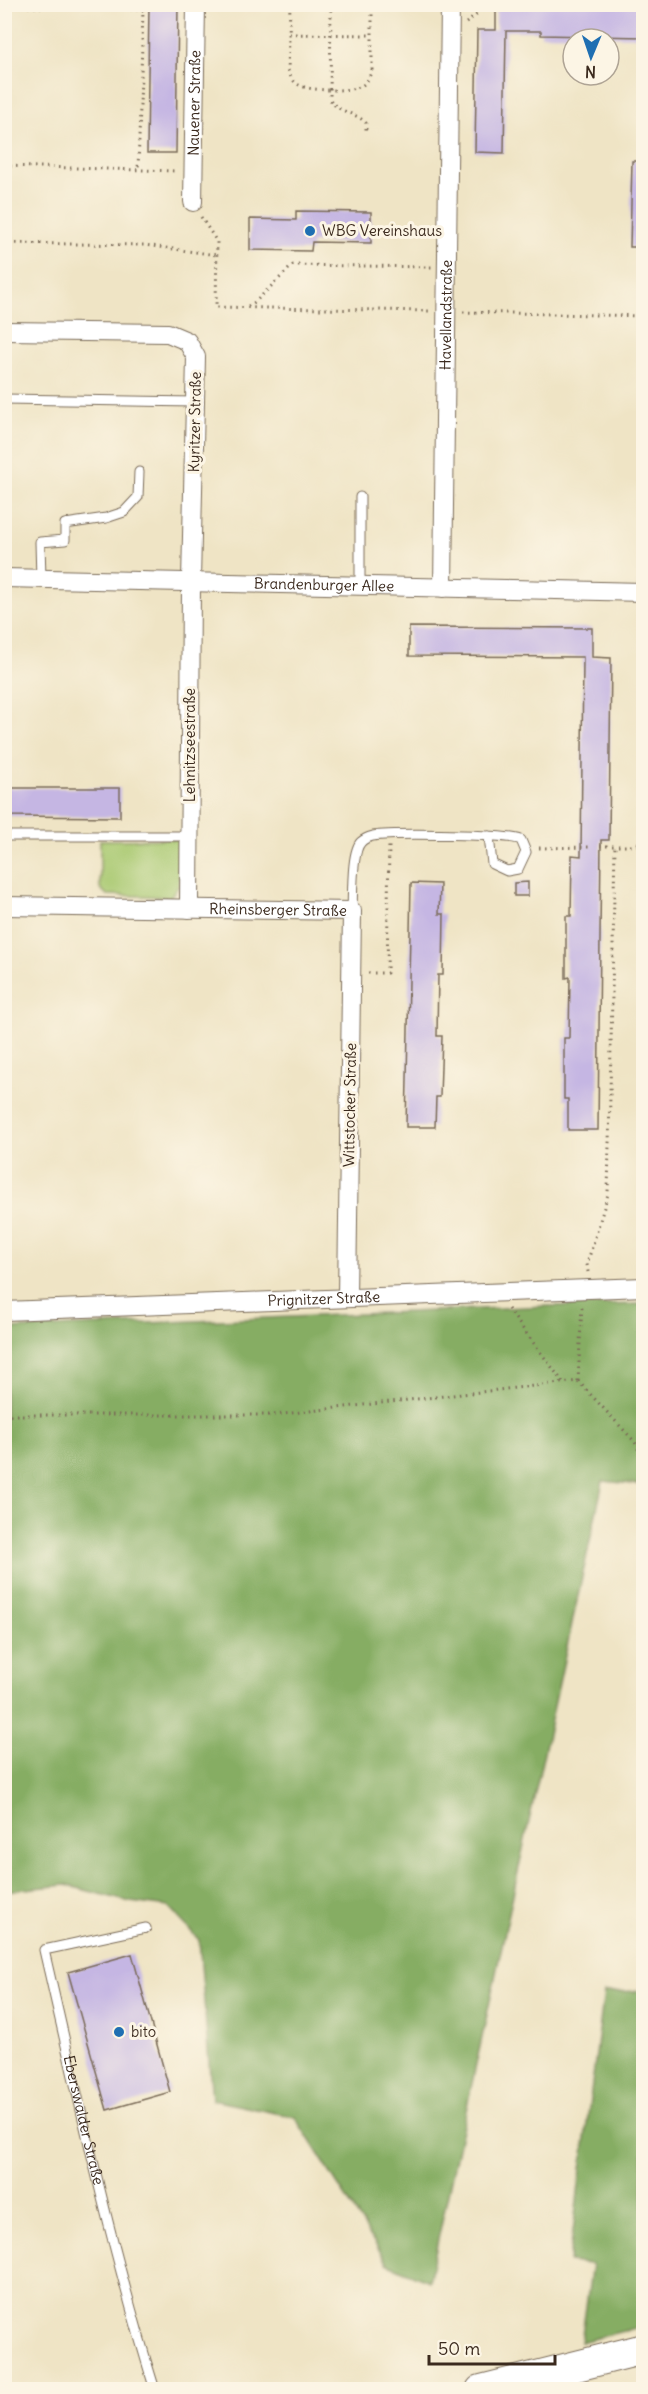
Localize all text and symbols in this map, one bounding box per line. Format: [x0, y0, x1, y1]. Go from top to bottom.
north arrow [561, 27, 621, 87]
street label: Nauener Straße [184, 50, 204, 156]
text: N [585, 62, 596, 82]
place label: WBG Vereinshaus [322, 221, 442, 240]
marker: WBG Vereinshaus [303, 224, 317, 238]
street label: Havellandstraße [436, 260, 456, 370]
street label: Kyritzer Straße [184, 371, 205, 473]
street label: Brandenburger Allee [254, 573, 394, 596]
street label: Lehnitzseestraße [180, 688, 199, 802]
street label: Rheinsberger Straße [209, 899, 347, 920]
street label: Wittstocker Straße [339, 1043, 360, 1167]
street label: Prignitzer Straße [267, 1287, 380, 1310]
place label: bito [131, 2022, 156, 2041]
marker: bito [112, 2025, 126, 2039]
street label: Eberswalder Straße [60, 2053, 108, 2187]
scale bar [429, 2328, 555, 2366]
text: 50 m [438, 2337, 480, 2360]

